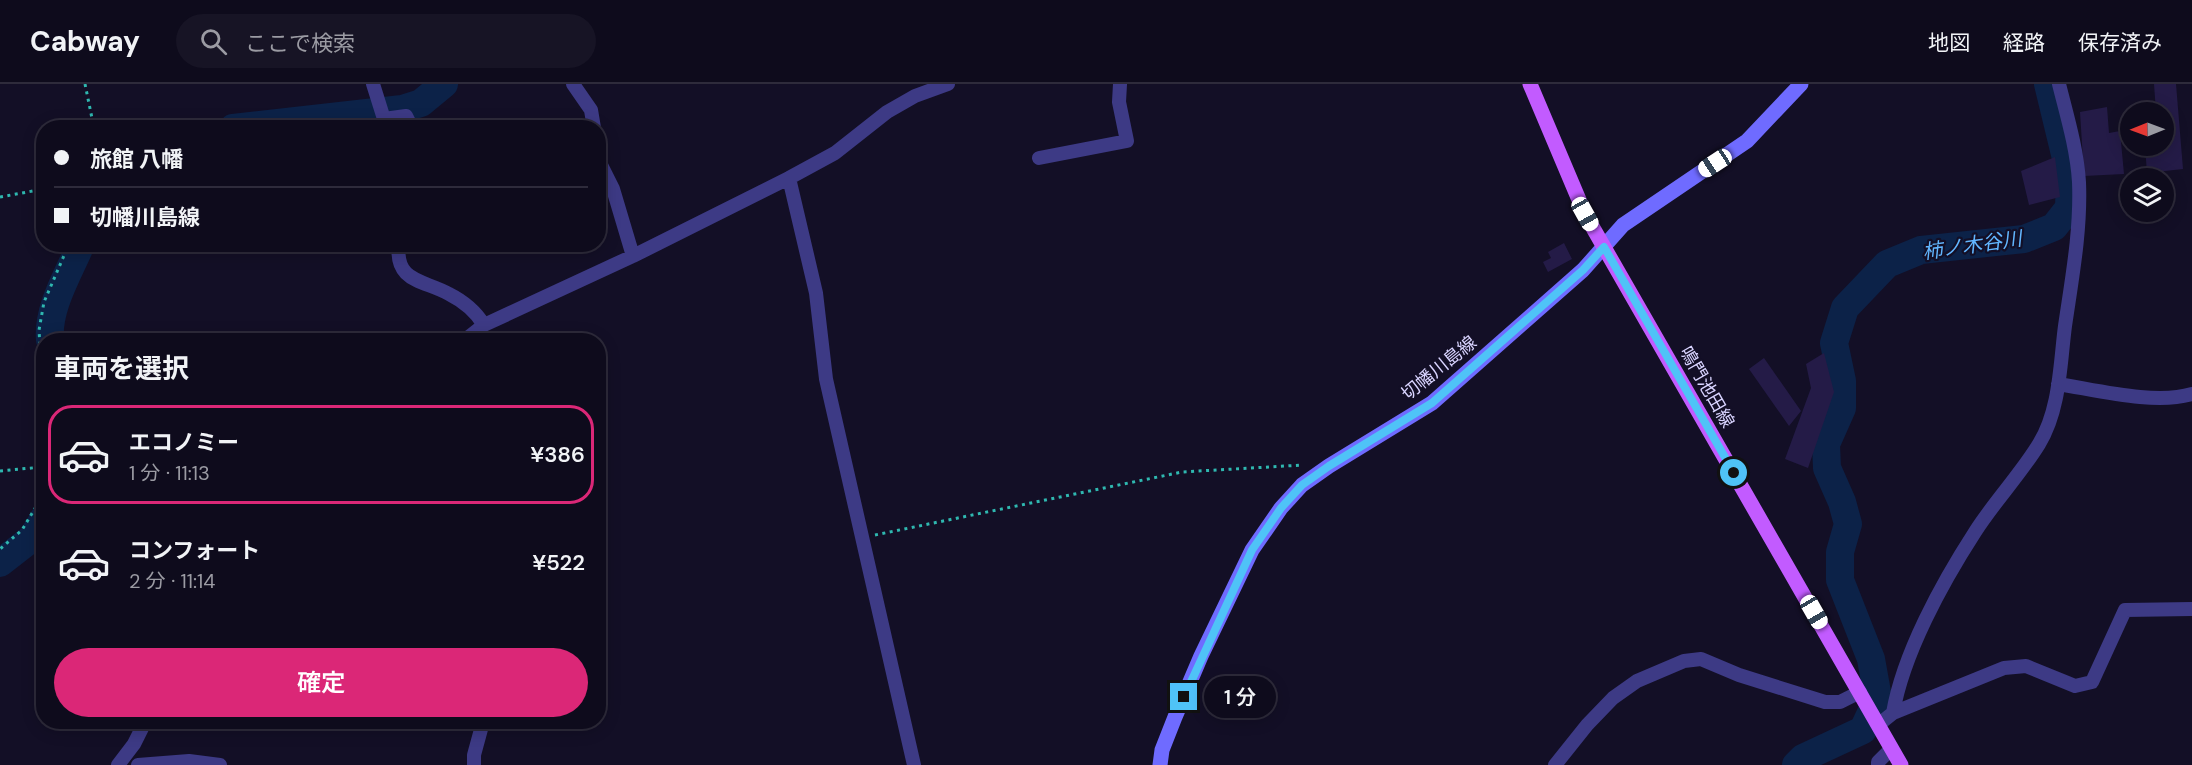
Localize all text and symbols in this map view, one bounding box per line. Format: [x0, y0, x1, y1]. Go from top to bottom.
search box [176, 14, 596, 68]
text: Cabway [30, 23, 140, 60]
icon: search [197, 25, 230, 58]
text: ここで検索 [245, 29, 355, 58]
text: 地図 [1928, 29, 1970, 57]
text: 経路 [2003, 29, 2045, 57]
text: 保存済み [2078, 29, 2162, 57]
north arrow [2120, 102, 2174, 156]
map controls [2120, 102, 2174, 222]
text: 旅館 八幡 [90, 145, 183, 174]
car [1695, 146, 1735, 180]
button: layers [2120, 168, 2174, 222]
car [1568, 194, 1602, 234]
text: 切幡川島線 [90, 203, 200, 232]
water label: 柿ノ木谷川 [1921, 225, 2025, 265]
street label: 切幡川島線 [1396, 330, 1482, 406]
street label: 鳴門池田線 [1674, 342, 1740, 432]
text: 車両を選択 [54, 351, 189, 386]
icon: car [57, 428, 111, 482]
text: エコノミー [129, 428, 239, 457]
text: ¥386 [530, 440, 585, 469]
route start [1720, 459, 1747, 486]
text: 1 分 · 11:13 [129, 460, 210, 486]
icon: car [57, 536, 111, 590]
text: コンフォート [129, 536, 260, 565]
text: ¥522 [532, 548, 585, 577]
text: 2 分 · 11:14 [129, 568, 215, 594]
car [1797, 592, 1831, 632]
button: 確定 [54, 648, 588, 717]
callout: 1 分 [1205, 676, 1277, 718]
route end [1170, 683, 1197, 710]
text: 1 分 [1224, 684, 1256, 710]

